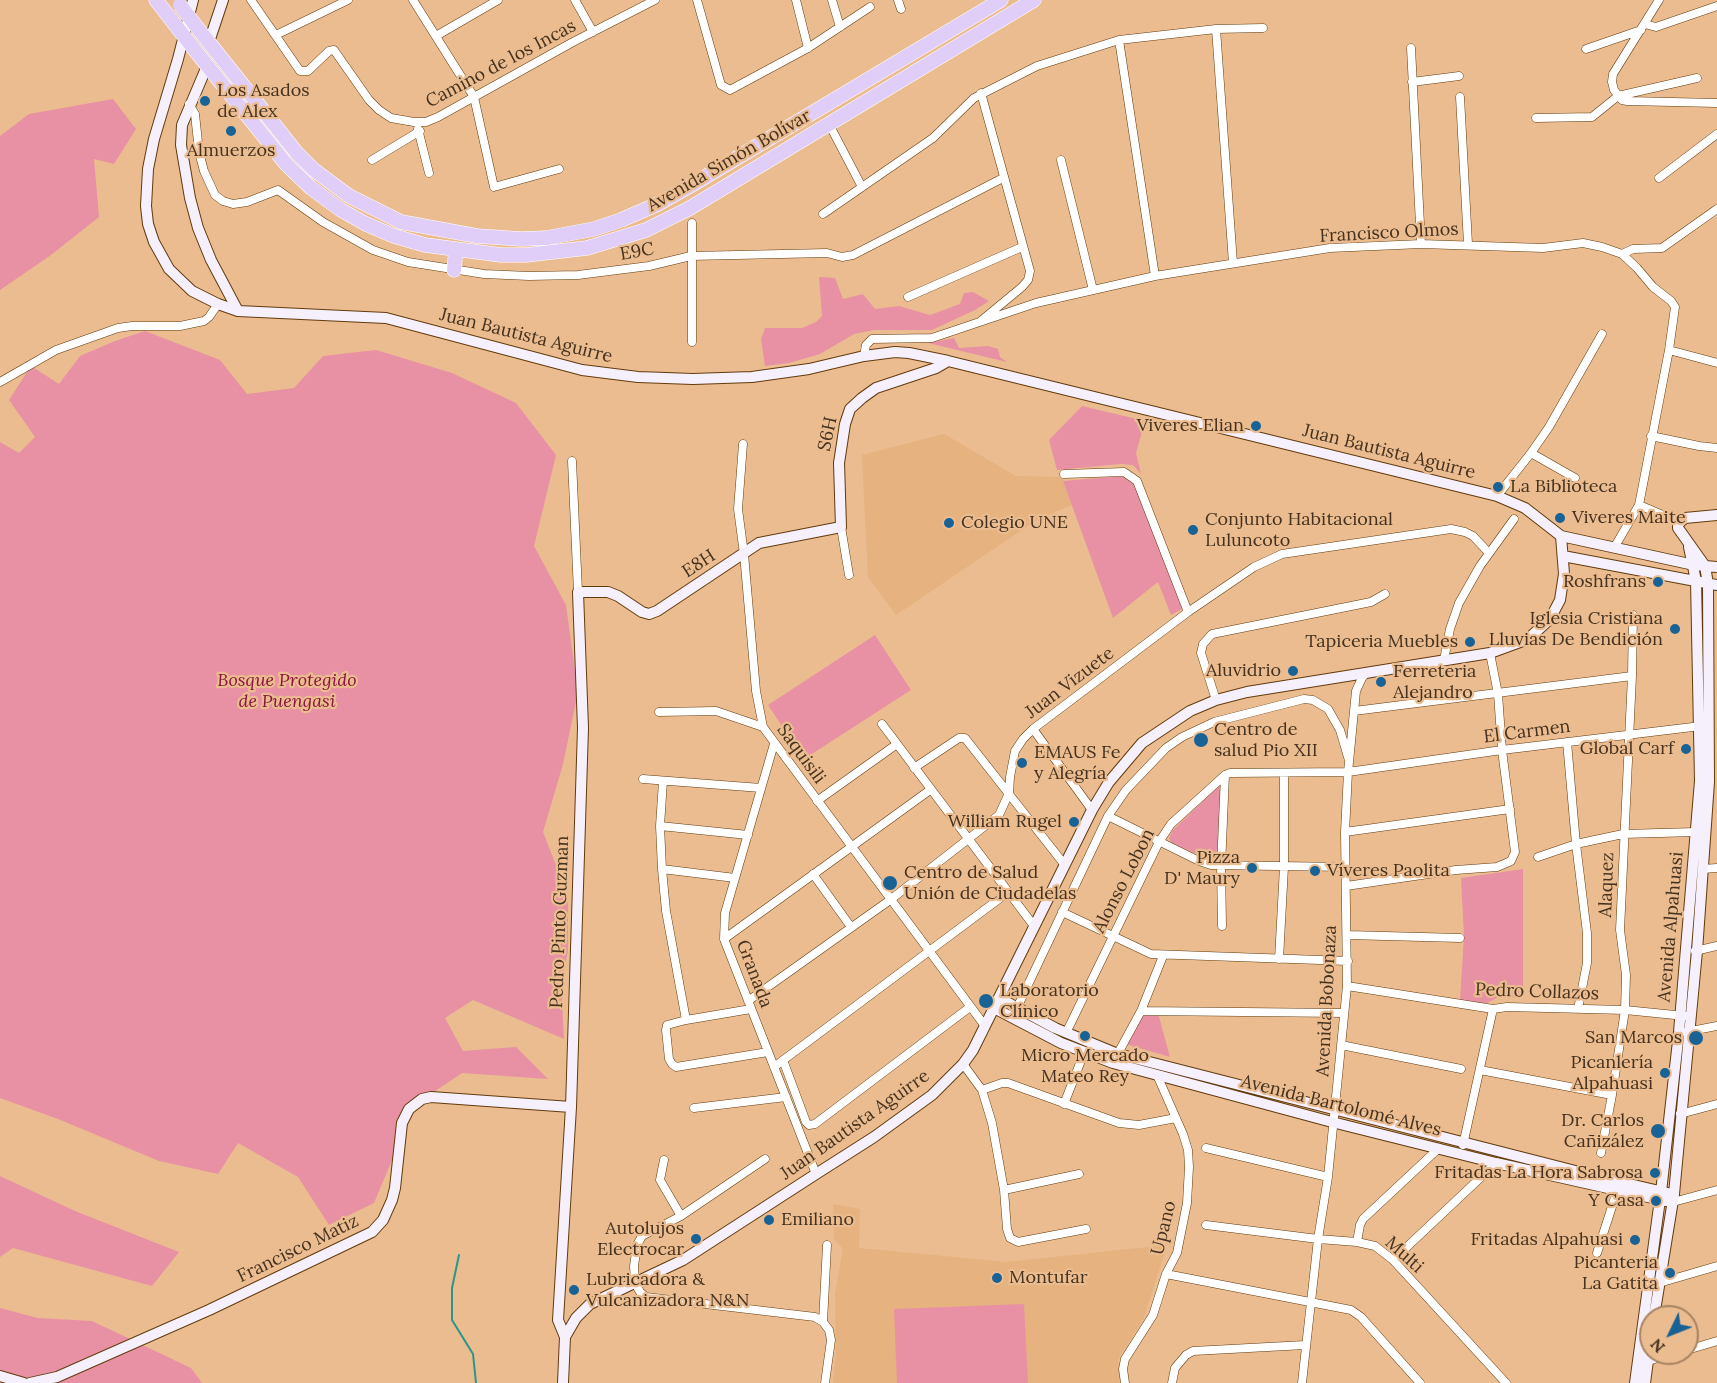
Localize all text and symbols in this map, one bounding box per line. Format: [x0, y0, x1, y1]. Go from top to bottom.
street label: Camino de los Incas [422, 15, 580, 113]
place label: Los Asados de Alex [217, 80, 310, 122]
marker: Los Asados de Alex [198, 94, 212, 108]
street label: Avenida Simón Bolívar [643, 105, 815, 217]
marker: Almuerzos [224, 124, 238, 138]
place label: Almuerzos [187, 140, 275, 162]
street label: Francisco Olmos [1319, 219, 1459, 247]
street label: E9C [618, 238, 656, 266]
street label: Juan Bautista Aguirre [437, 304, 615, 368]
street label: S6H [814, 415, 842, 453]
place label: Viveres Elian [1137, 415, 1244, 437]
marker: Viveres Elian [1249, 419, 1263, 433]
street label: Juan Bautista Aguirre [1300, 420, 1478, 484]
place label: La Biblioteca [1510, 476, 1617, 498]
marker: La Biblioteca [1491, 480, 1505, 494]
place label: Viveres Maite [1572, 507, 1686, 529]
place label: Conjunto Habitacional Luluncoto [1205, 509, 1393, 552]
marker: Viveres Maite [1553, 511, 1567, 525]
place label: Colegio UNE [961, 512, 1068, 534]
marker: Colegio UNE [942, 516, 956, 530]
marker: Conjunto Habitacional Luluncoto [1186, 523, 1200, 537]
street label: E8H [678, 545, 720, 583]
place label: Roshfrans [1563, 571, 1646, 593]
marker: Roshfrans [1651, 575, 1665, 589]
place label: Iglesia Cristiana Lluvias De Bendición [1489, 608, 1663, 650]
marker: Iglesia Cristiana Lluvias De Bendición [1668, 622, 1682, 636]
place label: Tapiceria Muebles [1305, 631, 1458, 653]
marker: Tapiceria Muebles [1463, 635, 1477, 649]
street label: Juan Vizuete [1021, 643, 1119, 723]
place label: Aluvidrio [1206, 660, 1281, 682]
place label: Ferreteria Alejandro [1393, 661, 1476, 704]
marker: Aluvidrio [1286, 664, 1300, 678]
park label: Bosque Protegido de Puengasi [217, 670, 357, 712]
marker: Ferreteria Alejandro [1374, 675, 1388, 689]
street label: El Carmen [1482, 716, 1572, 748]
place label: Centro de salud Pio XII [1214, 719, 1318, 762]
street label: Saquisili [772, 720, 830, 788]
marker: Centro de salud Pio XII [1192, 731, 1210, 749]
place label: Global Carf [1580, 738, 1674, 760]
place label: EMAUS Fe y Alegría [1034, 742, 1120, 784]
marker: Global Carf [1679, 742, 1693, 756]
marker: EMAUS Fe y Alegría [1015, 756, 1029, 770]
place label: William Rugel [948, 811, 1062, 833]
marker: William Rugel [1067, 815, 1081, 829]
street label: Alonso Lobon [1088, 825, 1160, 937]
street label: Pedro Pinto Guzman [546, 835, 574, 1009]
place label: Pizza D' Maury [1164, 847, 1240, 890]
street label: Avenida Alpahuasi [1654, 851, 1688, 1003]
street label: Alaquez [1595, 852, 1619, 918]
place label: Víveres Paolita [1327, 860, 1450, 882]
marker: Pizza D' Maury [1245, 861, 1259, 875]
place label: Centro de Salud Unión de Ciudadelas [904, 862, 1076, 904]
marker: Víveres Paolita [1308, 864, 1322, 878]
marker: Centro de Salud Unión de Ciudadelas [881, 874, 899, 892]
street label: Avenida Bobonaza [1312, 925, 1342, 1077]
street label: Granada [731, 937, 777, 1011]
street label: Pedro Collazos [1475, 979, 1599, 1005]
place label: Laboratorio Clínico [1000, 980, 1099, 1022]
marker: Laboratorio Clínico [977, 992, 995, 1010]
place label: San Marcos [1585, 1027, 1682, 1049]
marker: Micro Mercado Mateo Rey [1078, 1029, 1092, 1043]
marker: San Marcos [1687, 1029, 1705, 1047]
place label: Micro Mercado Mateo Rey [1021, 1045, 1149, 1088]
place label: Picanlería Alpahuasi [1570, 1052, 1653, 1094]
street label: Juan Bautista Aguirre [776, 1065, 934, 1185]
marker: Picanlería Alpahuasi [1658, 1066, 1672, 1080]
street label: Avenida Bartolomé Alves [1239, 1071, 1443, 1141]
place label: Dr. Carlos Cañizález [1561, 1110, 1644, 1152]
marker: Dr. Carlos Cañizález [1649, 1122, 1667, 1140]
place label: Fritadas La Hora Sabrosa [1434, 1162, 1643, 1184]
marker: Fritadas La Hora Sabrosa [1648, 1166, 1662, 1180]
place label: Y Casa [1588, 1190, 1644, 1212]
marker: Y Casa [1649, 1194, 1663, 1208]
street label: Upano [1147, 1199, 1181, 1257]
place label: Emiliano [781, 1209, 854, 1231]
street label: Francisco Matiz [234, 1210, 362, 1288]
marker: Emiliano [762, 1213, 776, 1227]
place label: Autolujos Electrocar [597, 1218, 684, 1260]
place label: Fritadas Alpahuasi [1470, 1229, 1623, 1251]
marker: Autolujos Electrocar [689, 1232, 703, 1246]
street label: Multi [1380, 1232, 1428, 1278]
marker: Fritadas Alpahuasi [1628, 1233, 1642, 1247]
place label: Picanteria La Gatita [1574, 1252, 1658, 1294]
marker: Picanteria La Gatita [1663, 1266, 1677, 1280]
place label: Montufar [1009, 1267, 1088, 1289]
place label: Lubricadora & Vulcanizadora N&N [586, 1269, 749, 1312]
marker: Montufar [990, 1271, 1004, 1285]
marker: Lubricadora & Vulcanizadora N&N [567, 1283, 581, 1297]
north arrow [1639, 1305, 1699, 1365]
text: N [1646, 1335, 1669, 1357]

